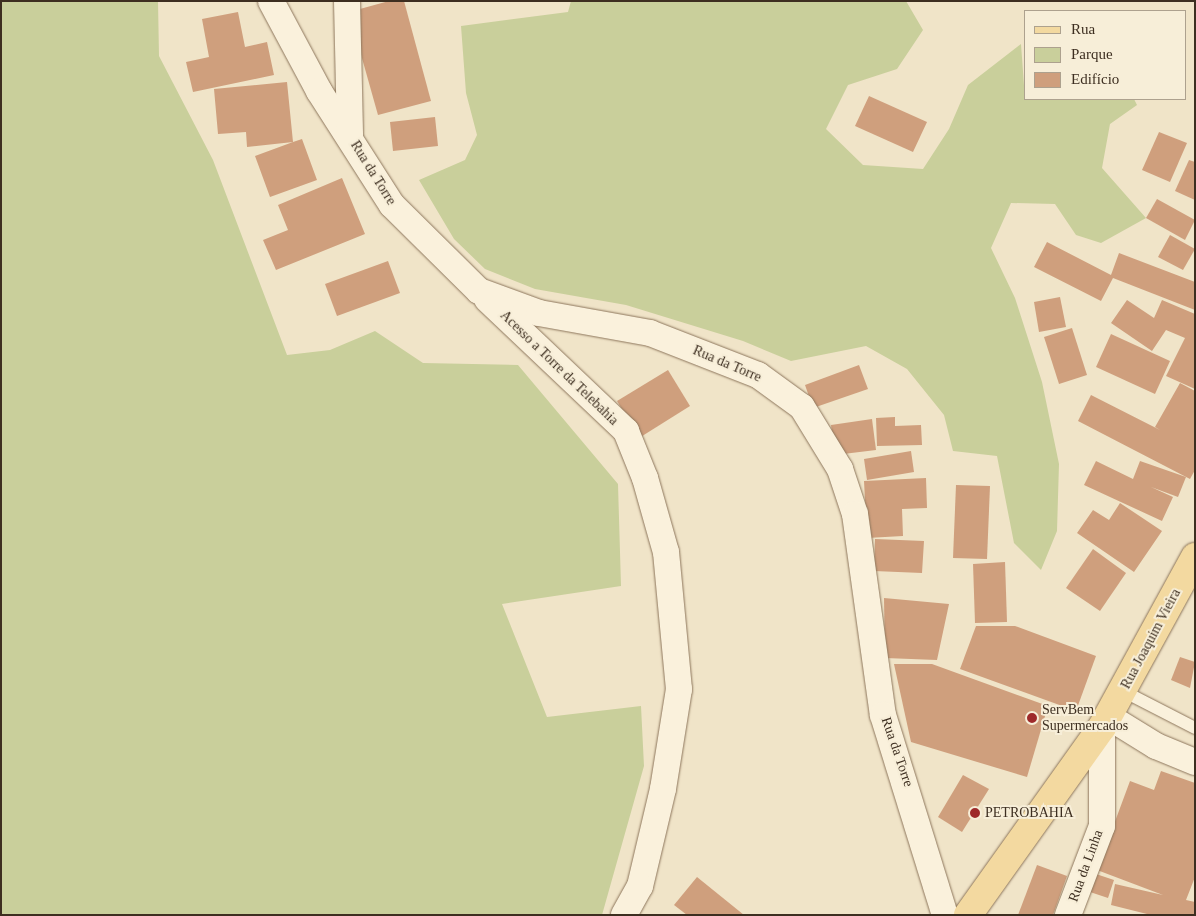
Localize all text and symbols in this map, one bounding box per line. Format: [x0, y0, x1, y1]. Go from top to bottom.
legend [1024, 10, 1186, 100]
text: Rua [1071, 21, 1095, 37]
text: Parque [1071, 46, 1113, 62]
text: Edifício [1071, 71, 1119, 87]
street label: Rua da Torre [347, 138, 399, 208]
street label: Acesso a Torre da Telebahia [496, 307, 622, 429]
street label: Rua da Torre [690, 342, 764, 386]
street label: Rua Joaquim Vieira [1117, 586, 1185, 692]
place label: ServBem Supermercados [1042, 702, 1128, 734]
marker: ServBem Supermercados [1026, 712, 1038, 724]
street label: Rua da Torre [877, 715, 917, 789]
place label: PETROBAHIA [985, 805, 1074, 821]
marker: PETROBAHIA [969, 807, 981, 819]
street label: Rua da Linha [1065, 828, 1107, 904]

